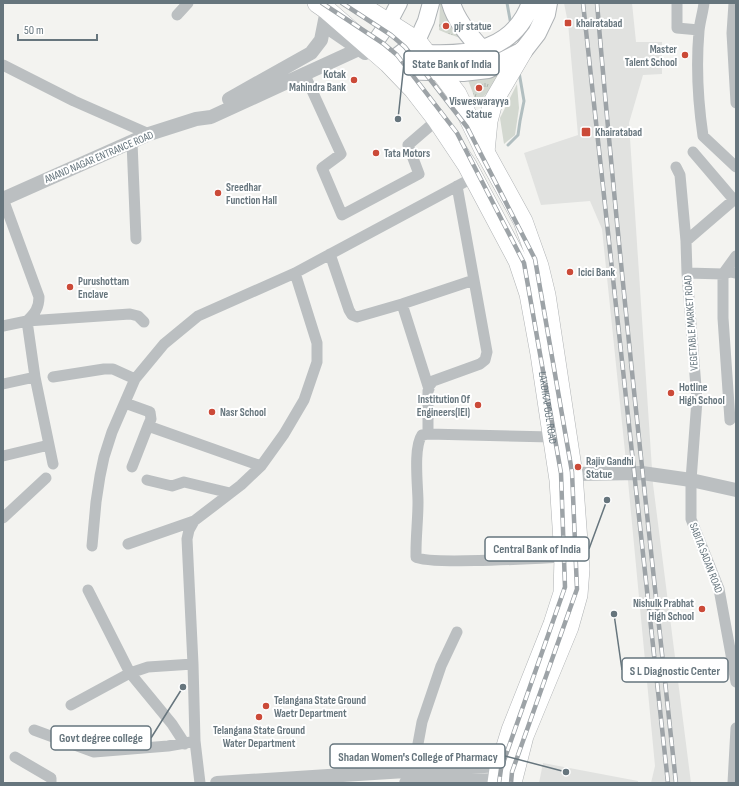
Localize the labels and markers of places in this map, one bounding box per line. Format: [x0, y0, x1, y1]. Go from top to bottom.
place label: khairatabad [576, 17, 622, 30]
marker: khairatabad [563, 18, 573, 28]
place label: pjr statue [454, 20, 492, 33]
marker: pjr statue [441, 21, 451, 31]
place label: Master Talent School [625, 43, 678, 69]
marker: Master Talent School [680, 50, 690, 60]
callout: State Bank of India [404, 51, 499, 75]
place label: Kotak Mahindra Bank [289, 68, 346, 94]
marker: Kotak Mahindra Bank [349, 75, 359, 85]
marker: Visweswarayya Statue [474, 83, 484, 93]
place label: Visweswarayya Statue [449, 95, 509, 121]
marker: Khairatabad [580, 126, 592, 138]
place label: Khairatabad [595, 126, 642, 139]
place label: Tata Motors [384, 147, 430, 160]
marker: Tata Motors [371, 148, 381, 158]
place label: Sreedhar Function Hall [226, 181, 277, 207]
marker: Sreedhar Function Hall [213, 188, 223, 198]
place label: Icici Bank [578, 266, 616, 279]
marker: Icici Bank [565, 267, 575, 277]
place label: Purushottam Enclave [78, 275, 129, 301]
marker: Purushottam Enclave [65, 282, 75, 292]
place label: Hotline High School [679, 381, 725, 407]
marker: Hotline High School [666, 388, 676, 398]
place label: Institution Of Engineers(IEI) [417, 393, 471, 419]
marker: Institution Of Engineers(IEI) [473, 400, 483, 410]
place label: Nasr School [220, 406, 266, 419]
marker: Nasr School [207, 407, 217, 417]
place label: Rajiv Gandhi Statue [586, 455, 634, 481]
marker: Rajiv Gandhi Statue [573, 462, 583, 472]
callout: Central Bank of India [485, 537, 589, 561]
place label: Nishulk Prabhat High School [633, 597, 694, 623]
marker: Nishulk Prabhat High School [697, 604, 707, 614]
callout: S L Diagnostic Center [622, 658, 728, 682]
place label: Telangana State Ground Waetr Department [274, 694, 366, 720]
marker: Telangana State Ground Waetr Department [261, 701, 271, 711]
marker: Telangana State Ground Water Department [254, 712, 264, 722]
place label: Telangana State Ground Water Department [213, 724, 305, 750]
callout: Govt degree college [51, 726, 151, 750]
callout: Shadan Women's College of Pharmacy [330, 744, 505, 768]

